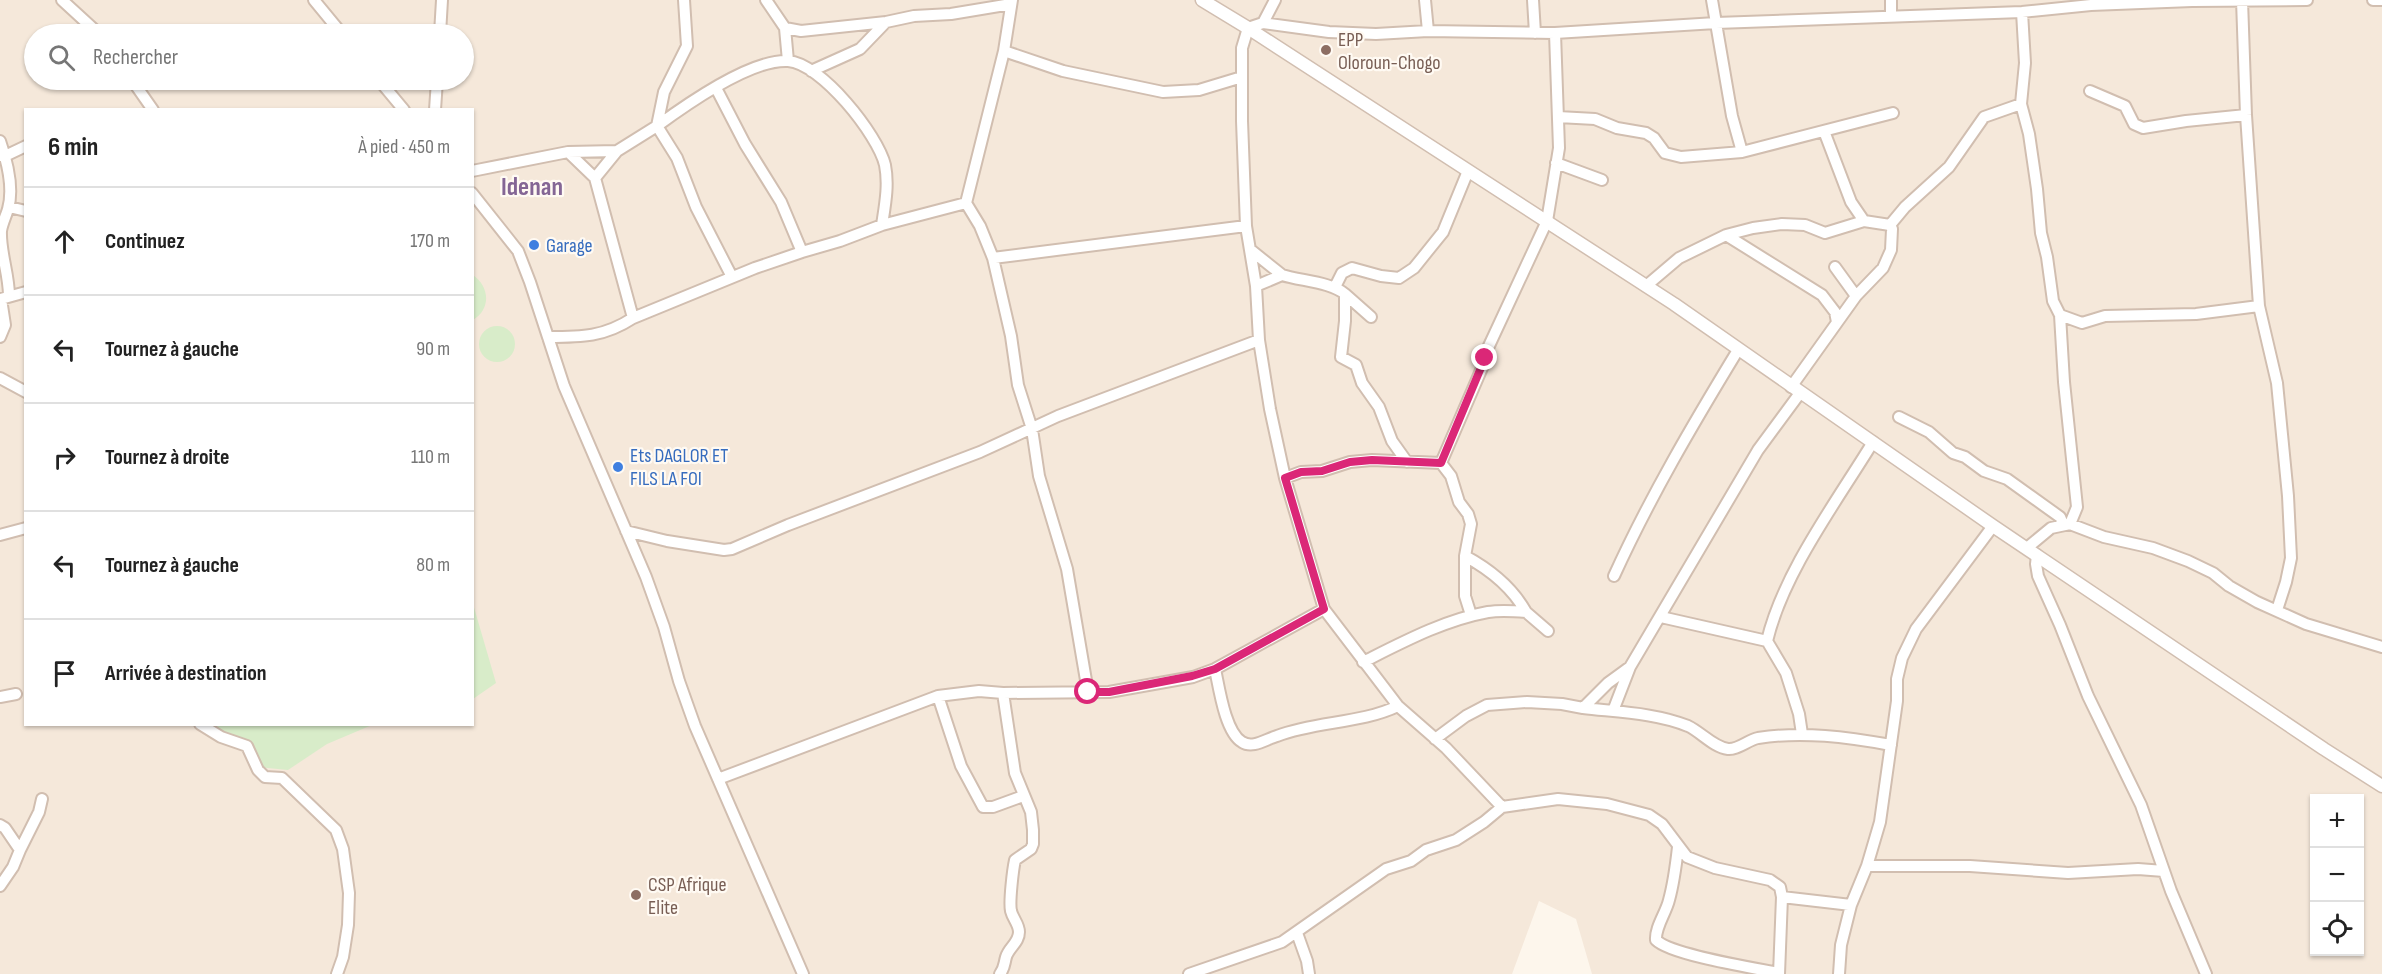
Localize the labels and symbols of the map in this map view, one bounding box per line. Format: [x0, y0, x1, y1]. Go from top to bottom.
place label: EPP Oloroun-Chogo [1338, 28, 1441, 75]
marker: EPP Oloroun-Chogo [1319, 43, 1333, 57]
district label: Idenan [501, 172, 563, 203]
place label: Garage [546, 234, 593, 258]
marker: Garage [527, 238, 541, 252]
route end [1471, 344, 1497, 370]
place label: Ets DAGLOR ET FILS LA FOI [630, 444, 728, 491]
marker: Ets DAGLOR ET FILS LA FOI [611, 460, 625, 474]
route start [1074, 678, 1100, 704]
place label: CSP Afrique Elite [648, 873, 726, 920]
marker: CSP Afrique Elite [629, 888, 643, 902]

